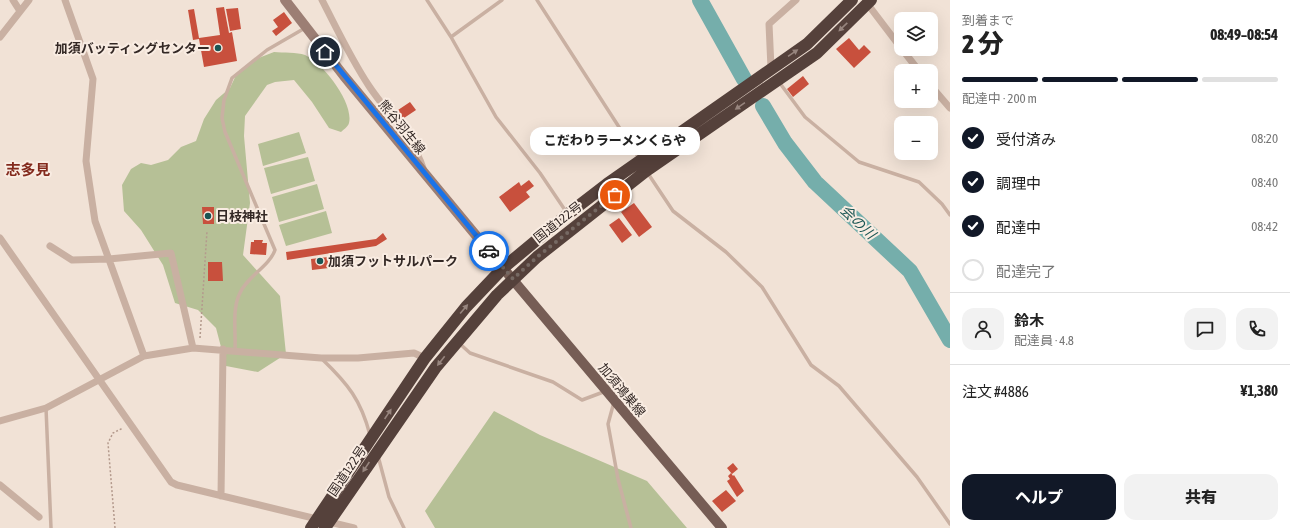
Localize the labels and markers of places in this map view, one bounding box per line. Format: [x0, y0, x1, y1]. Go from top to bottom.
pin [308, 35, 342, 69]
place label: 加須バッティングセンター [55, 41, 210, 56]
marker: 加須バッティングセンター [213, 43, 223, 53]
callout: こだわりラーメンくらや [530, 127, 700, 155]
pin [598, 178, 632, 212]
place label: 日枝神社 [216, 209, 268, 224]
marker: 日枝神社 [203, 211, 213, 221]
place label: 加須フットサルパーク [328, 254, 458, 269]
marker: 加須フットサルパーク [315, 256, 325, 266]

